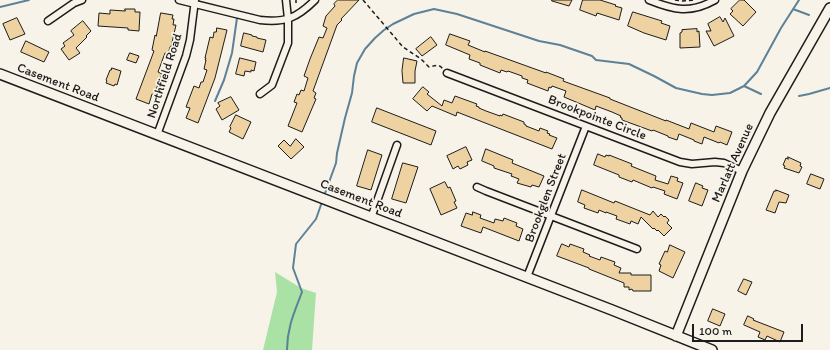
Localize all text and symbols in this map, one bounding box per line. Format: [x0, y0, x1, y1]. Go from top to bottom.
street label: Northfield Road [144, 32, 186, 120]
street label: Casement Road [15, 60, 101, 106]
street label: Brookpointe Circle [546, 92, 648, 144]
street label: Marlatt Avenue [709, 121, 757, 205]
street label: Brookglen Street [522, 151, 570, 245]
street label: Casement Road [318, 176, 404, 222]
scale bar [694, 316, 805, 342]
text: 100 m [699, 324, 732, 338]

